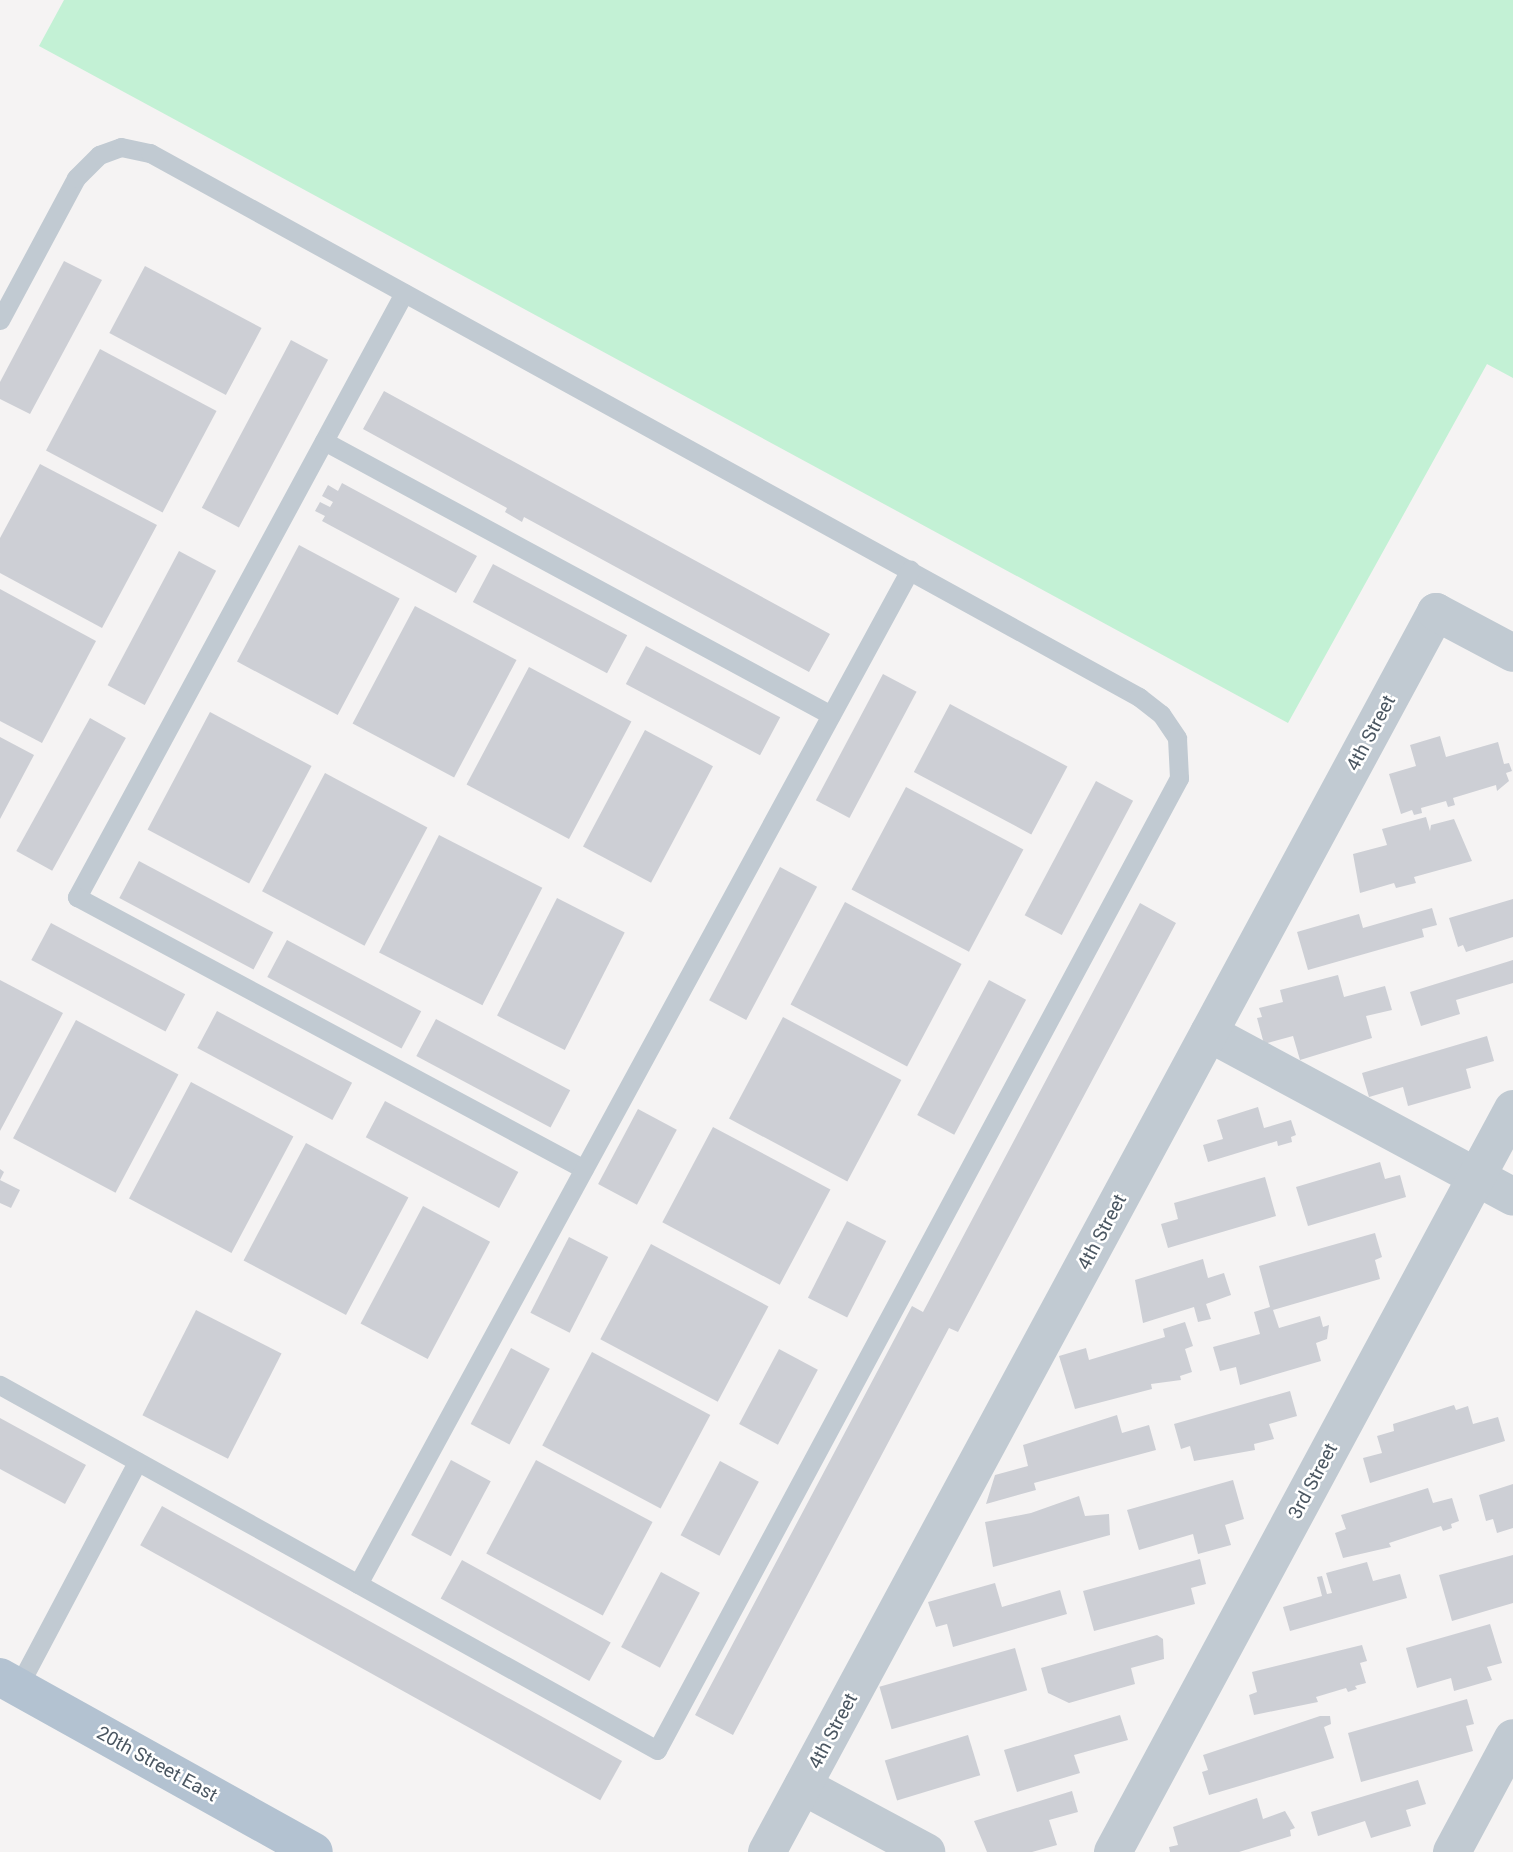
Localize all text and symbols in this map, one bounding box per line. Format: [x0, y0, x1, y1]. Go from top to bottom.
street label: 4th Street [1342, 691, 1400, 775]
street label: 4th Street [1073, 1190, 1131, 1274]
street label: 3rd Street [1284, 1439, 1342, 1523]
street label: 4th Street [804, 1689, 862, 1773]
street label: 20th Street East [93, 1721, 221, 1807]

